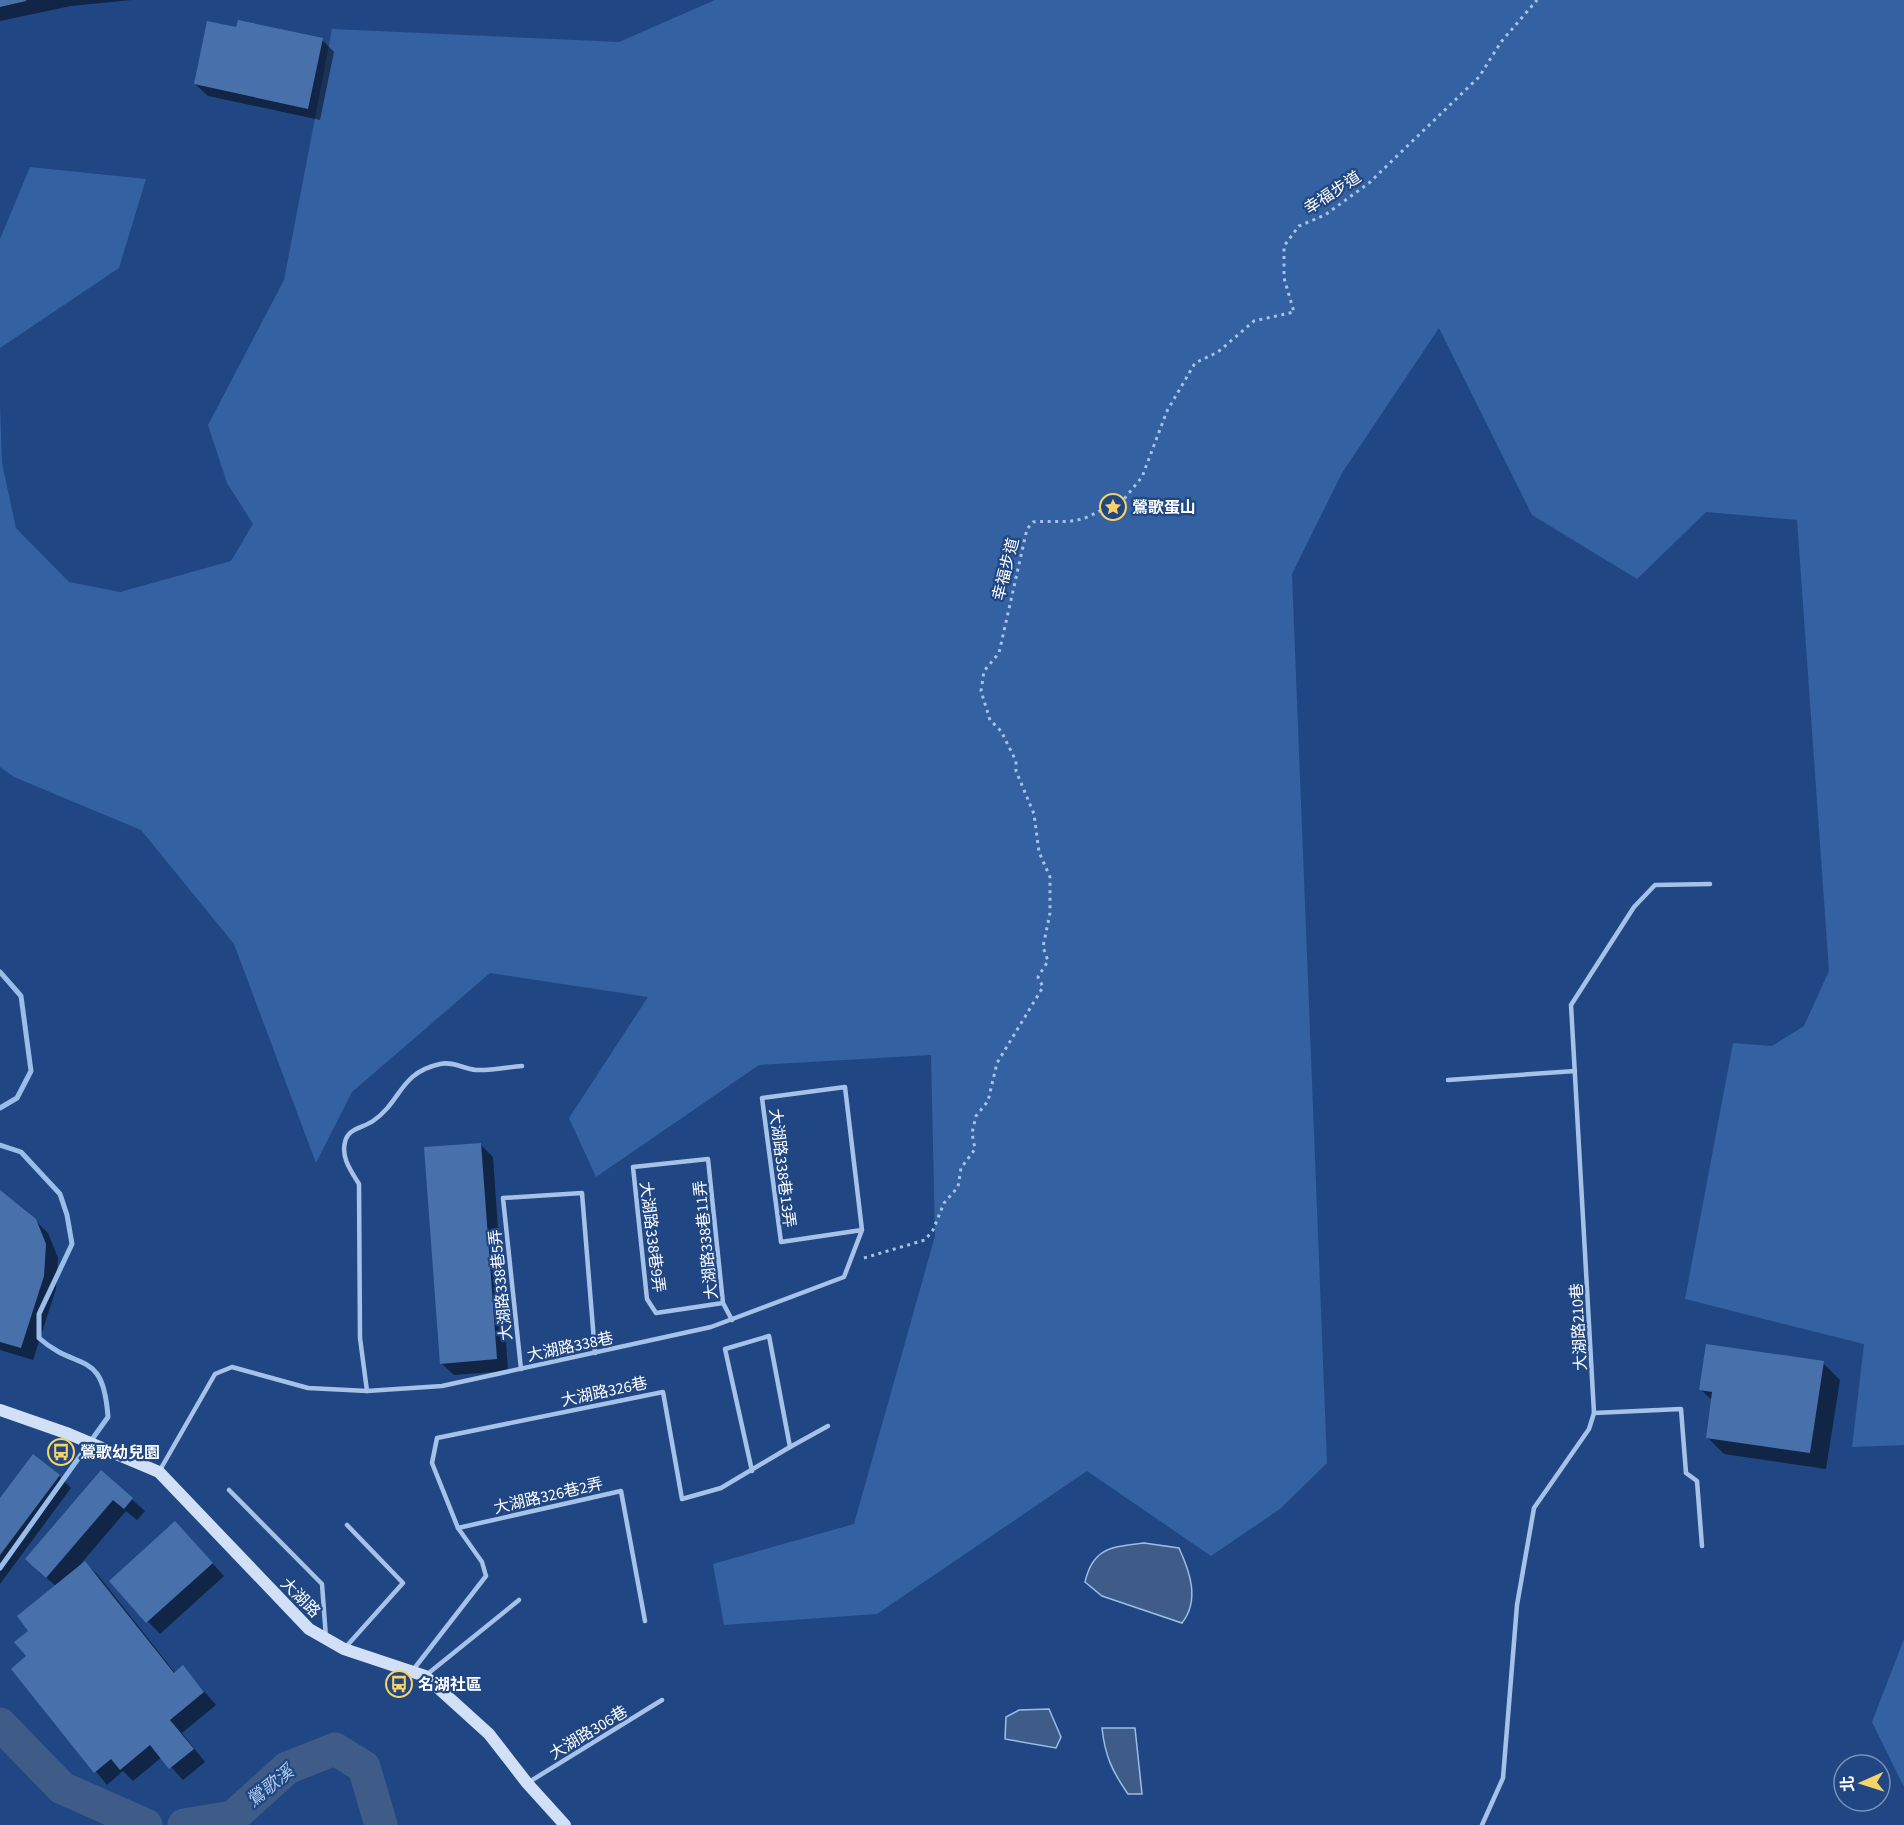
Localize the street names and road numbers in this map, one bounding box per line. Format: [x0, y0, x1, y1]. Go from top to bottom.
street label: 幸福步道 [1300, 166, 1365, 219]
street label: 幸福步道 [988, 536, 1024, 603]
street label: 大湖路338巷13弄 [764, 1107, 800, 1229]
street label: 大湖路338巷11弄 [689, 1179, 723, 1301]
street label: 大湖路338巷9弄 [634, 1180, 670, 1294]
street label: 大湖路338巷5弄 [484, 1228, 518, 1342]
street label: 大湖路210巷 [1566, 1283, 1592, 1371]
street label: 大湖路338巷 [525, 1327, 615, 1367]
street label: 大湖路326巷 [559, 1372, 649, 1412]
street label: 大湖路326巷2弄 [491, 1473, 605, 1519]
street label: 大湖路 [276, 1573, 325, 1622]
street label: 大湖路306巷 [545, 1701, 632, 1765]

